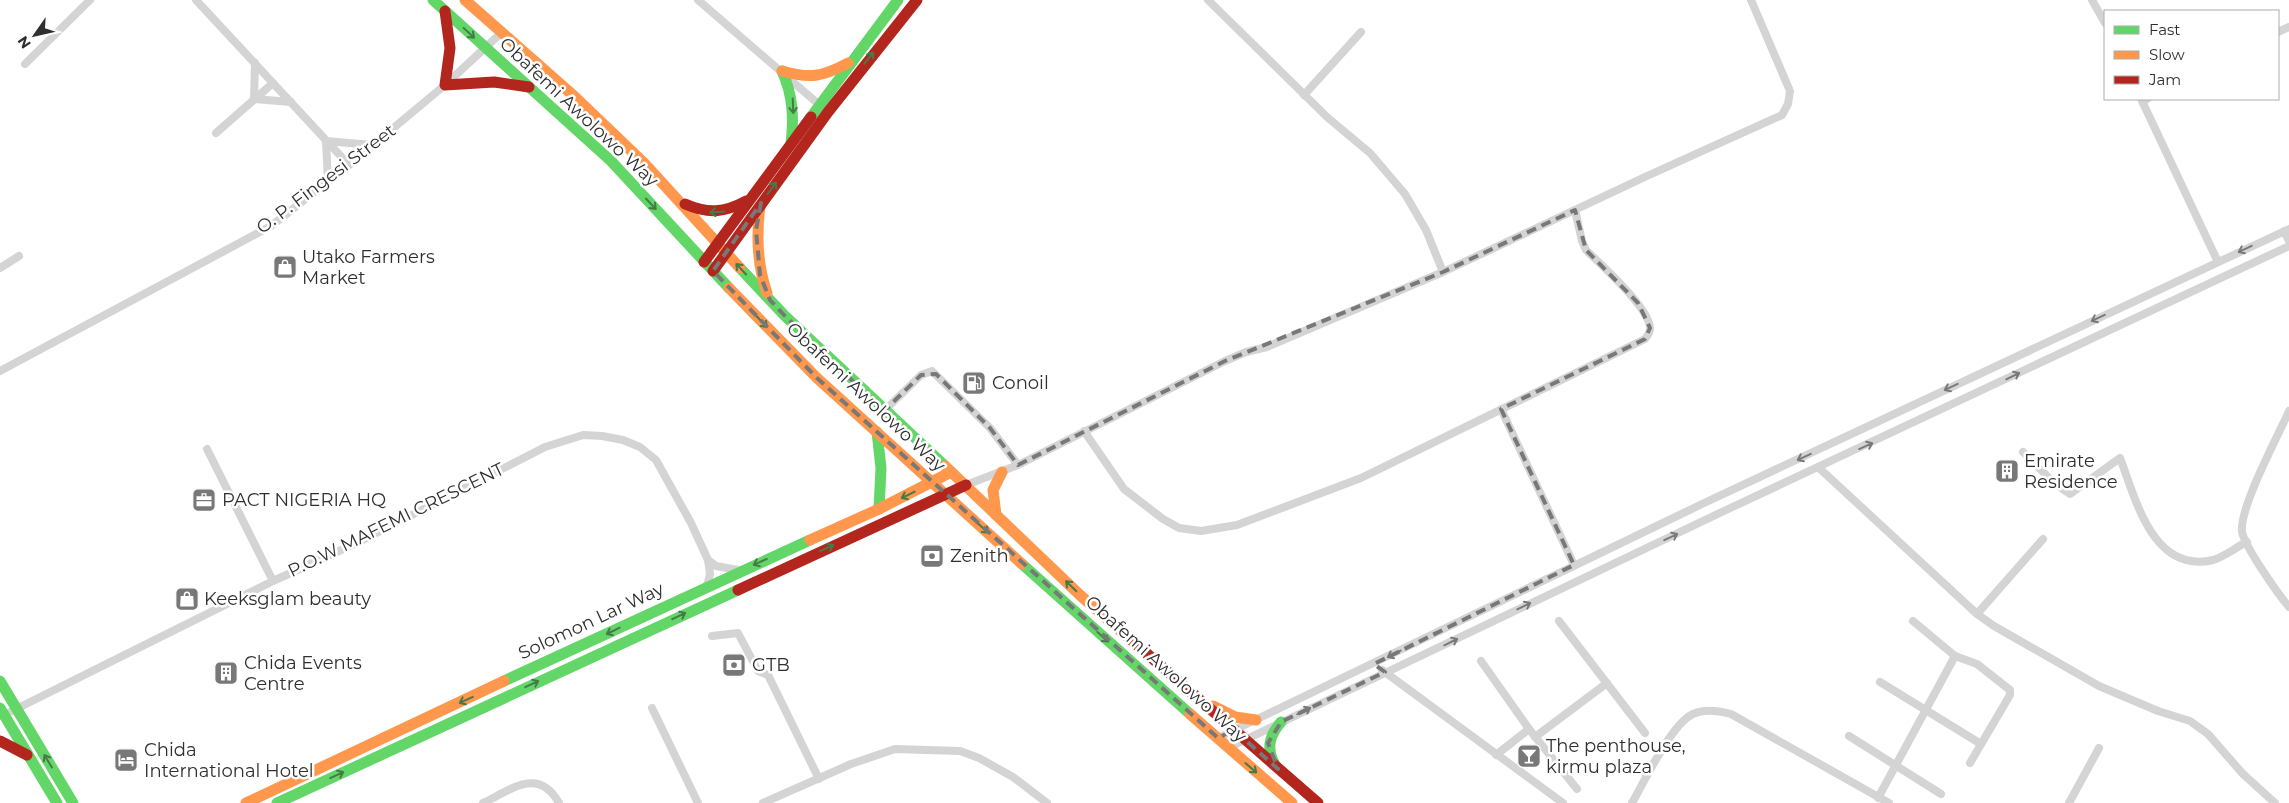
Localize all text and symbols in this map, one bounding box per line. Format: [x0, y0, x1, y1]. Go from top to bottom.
north arrow [10, 10, 60, 60]
legend [2104, 10, 2279, 100]
text: Fast [2149, 20, 2180, 39]
one-way arrow [462, 27, 475, 39]
text: N [14, 33, 35, 52]
street label: Obafemi Awolowo Way [495, 33, 663, 191]
text: Slow [2149, 45, 2185, 64]
one-way arrow [864, 52, 875, 65]
text: Jam [2148, 70, 2181, 89]
one-way arrow [788, 98, 797, 114]
street label: O. P. Fingesi Street [252, 119, 400, 239]
one-way arrow [766, 182, 777, 195]
one-way arrow [645, 197, 657, 210]
one-way arrow [710, 207, 726, 216]
one-way arrow [2238, 245, 2253, 255]
place label: Utako Farmers Market [302, 246, 435, 289]
shop icon: Utako Farmers Market [272, 254, 298, 280]
one-way arrow [735, 263, 747, 276]
one-way arrow [2091, 314, 2106, 324]
one-way arrow [756, 316, 768, 329]
street label: Obafemi Awolowo Way [782, 318, 950, 476]
fuel station icon: Conoil [961, 370, 987, 396]
one-way arrow [2005, 371, 2020, 381]
place label: Conoil [992, 372, 1049, 394]
one-way arrow [1943, 383, 1958, 393]
one-way arrow [1858, 441, 1873, 451]
place label: Emirate Residence [2024, 450, 2118, 493]
one-way arrow [1797, 453, 1812, 463]
street label: P.O.W MAFEMI CRESCENT [284, 458, 508, 582]
building icon: Emirate Residence [1994, 458, 2020, 484]
office icon: PACT NIGERIA HQ [191, 487, 217, 513]
place label: PACT NIGERIA HQ [222, 489, 386, 511]
one-way arrow [901, 491, 916, 500]
one-way arrow [976, 522, 989, 533]
one-way arrow [1663, 532, 1678, 541]
one-way arrow [819, 543, 834, 553]
bank icon: Zenith [919, 543, 945, 569]
place label: Zenith [950, 545, 1009, 567]
one-way arrow [753, 557, 768, 567]
street label: Solomon Lar Way [515, 578, 667, 664]
one-way arrow [1065, 580, 1077, 592]
shop icon: Keeksglam beauty [174, 586, 200, 612]
place label: Keeksglam beauty [204, 588, 371, 610]
street label: Obafemi Awolowo Way [1081, 591, 1251, 747]
one-way arrow [1516, 601, 1531, 611]
one-way arrow [672, 611, 687, 621]
one-way arrow [606, 627, 621, 636]
one-way arrow [1097, 631, 1109, 643]
one-way arrow [1443, 637, 1458, 647]
one-way arrow [1387, 649, 1402, 659]
place label: Chida Events Centre [244, 652, 362, 695]
bank icon: GTB [721, 652, 747, 678]
place label: GTB [752, 654, 790, 676]
building icon: Chida Events Centre [213, 660, 239, 686]
one-way arrow [524, 679, 539, 689]
one-way arrow [459, 695, 474, 705]
one-way arrow [1296, 706, 1311, 716]
place label: The penthouse, kirmu plaza [1546, 735, 1686, 778]
place label: Chida International Hotel [144, 739, 314, 782]
bar icon: The penthouse, kirmu plaza [1516, 743, 1542, 769]
hotel icon: Chida International Hotel [113, 747, 139, 773]
one-way arrow [42, 755, 52, 769]
one-way arrow [1244, 762, 1257, 773]
one-way arrow [329, 770, 344, 779]

